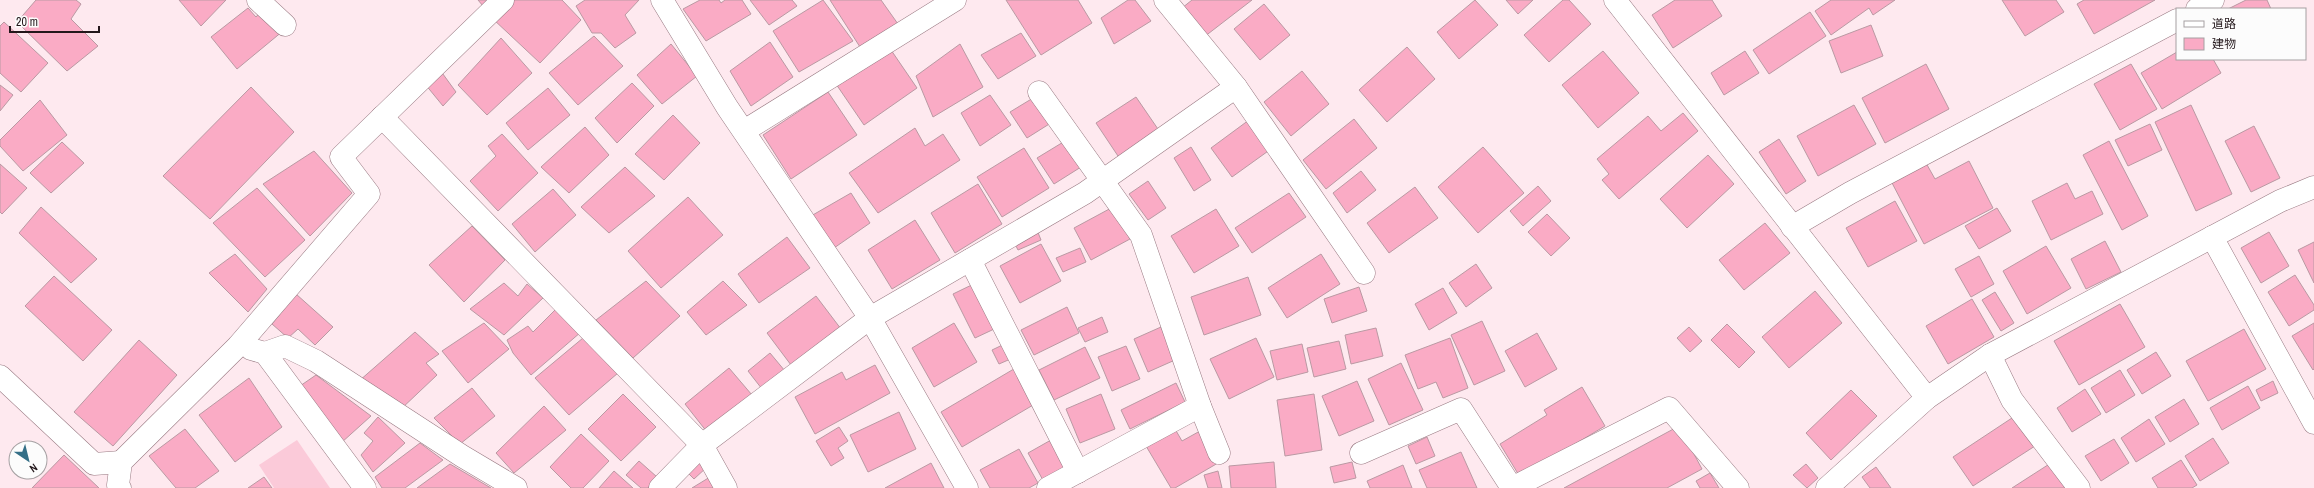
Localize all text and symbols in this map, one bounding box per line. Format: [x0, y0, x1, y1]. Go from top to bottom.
scale bar [10, 8, 99, 34]
legend [2176, 8, 2306, 60]
text: 20 m [16, 14, 38, 30]
text: 道路 [2212, 16, 2236, 32]
text: 建物 [2212, 36, 2236, 52]
north arrow [8, 440, 48, 480]
text: N [27, 461, 40, 476]

